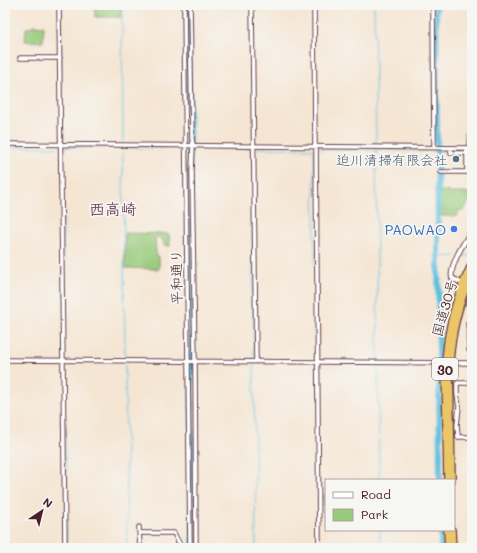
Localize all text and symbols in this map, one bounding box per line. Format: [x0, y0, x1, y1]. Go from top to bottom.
place label: 迫川清掃有限会社 [336, 150, 448, 169]
marker: 迫川清掃有限会社 [451, 154, 461, 164]
district label: 西高崎 [89, 198, 137, 219]
place label: PAOWAO [385, 220, 446, 239]
marker: PAOWAO [449, 224, 459, 234]
street label: 平和通り [166, 249, 186, 305]
street label: 国道30号 [427, 277, 461, 339]
road number: 30 [432, 358, 458, 380]
legend [325, 479, 455, 531]
text: Road [361, 486, 391, 502]
north arrow [22, 491, 62, 531]
text: N [40, 494, 56, 511]
text: Park [361, 506, 388, 522]

